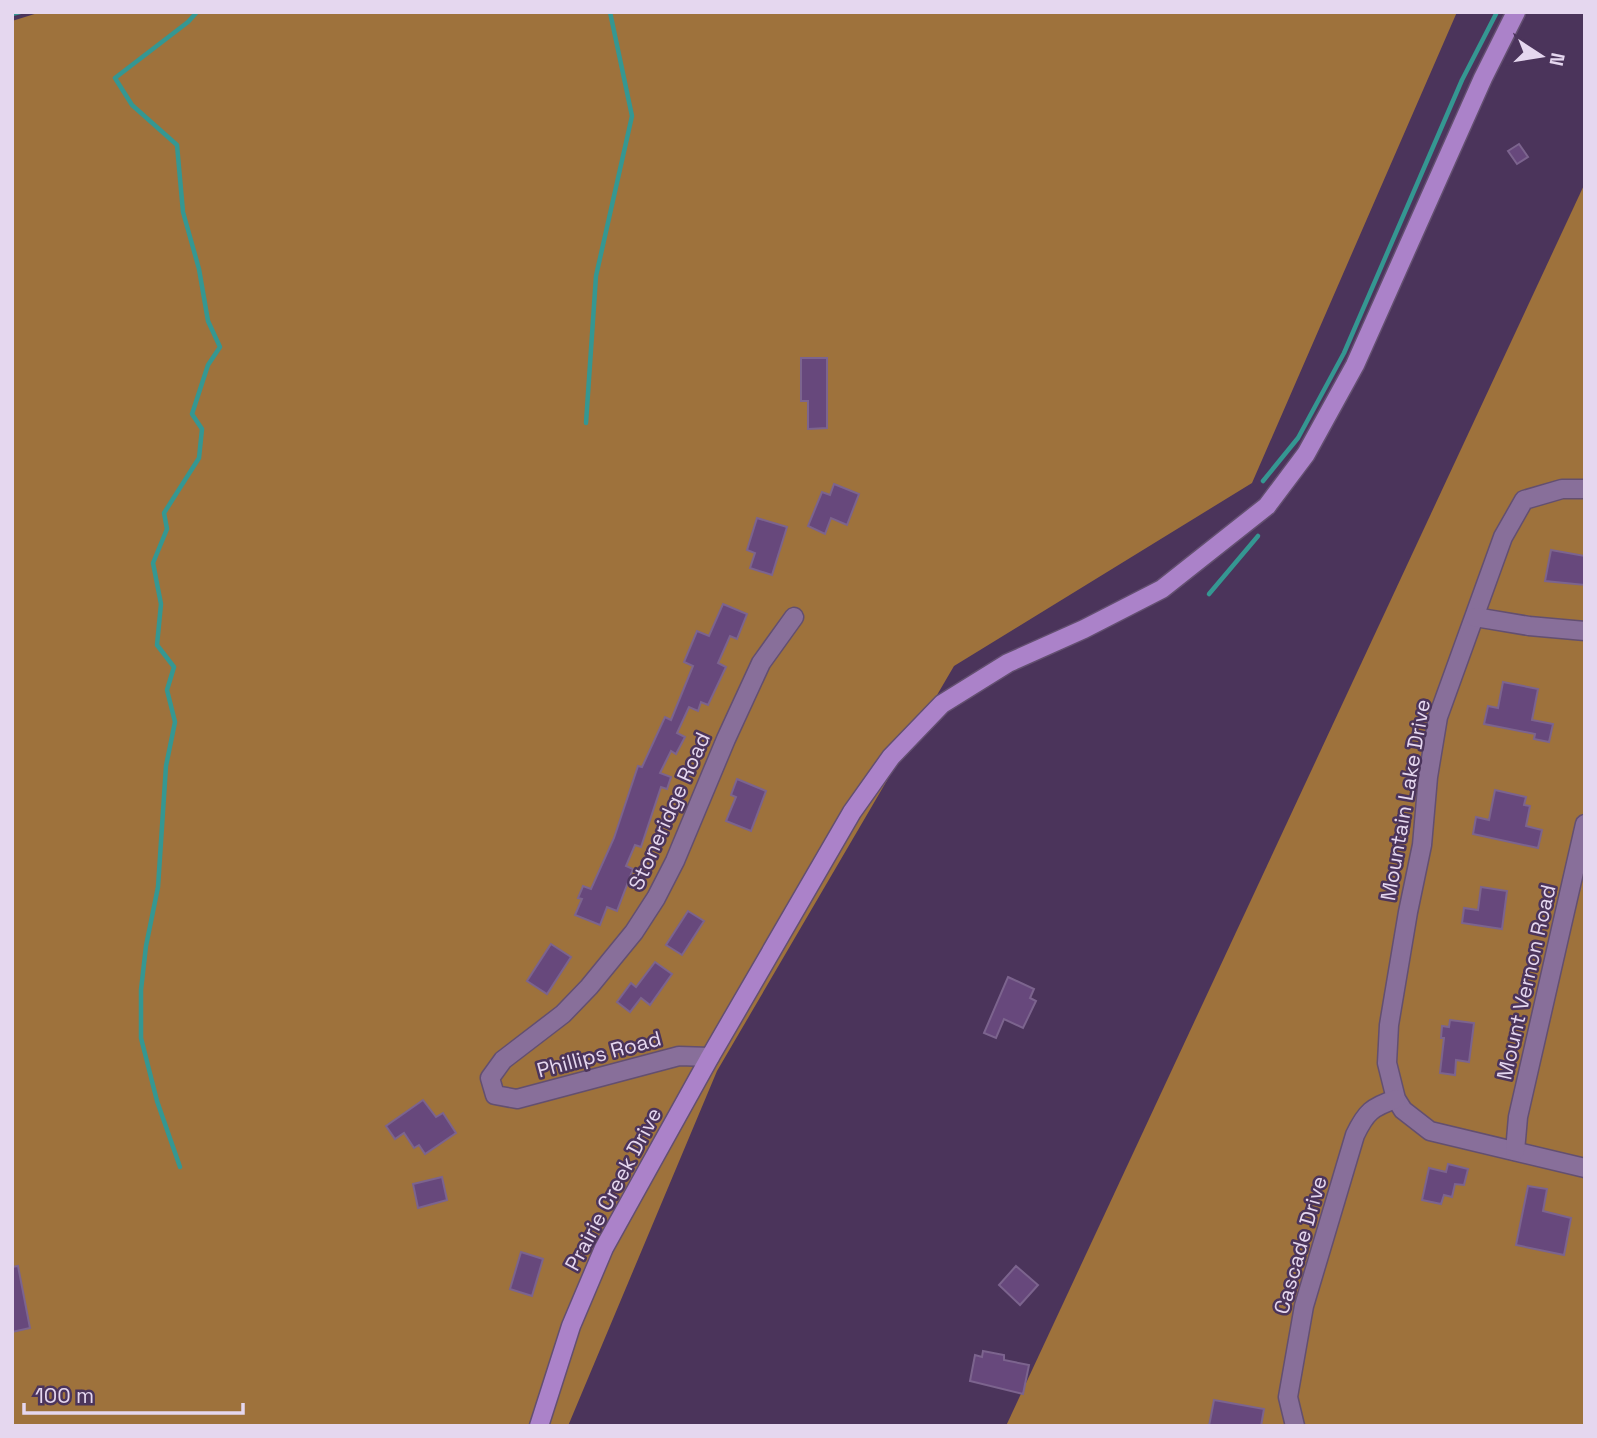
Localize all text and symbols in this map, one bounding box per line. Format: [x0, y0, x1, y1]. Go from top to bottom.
north arrow [1506, 21, 1576, 91]
text: N [1544, 51, 1571, 68]
street label: Mountain Lake Drive [1374, 697, 1436, 903]
street label: Stoneridge Road [622, 728, 716, 894]
street label: Mount Vernon Road [1490, 882, 1562, 1082]
street label: Phillips Road [534, 1024, 664, 1084]
street label: Prairie Creek Drive [559, 1103, 667, 1275]
street label: Cascade Drive [1267, 1173, 1333, 1317]
scale bar [24, 1372, 243, 1416]
text: 100 m [35, 1382, 94, 1409]

